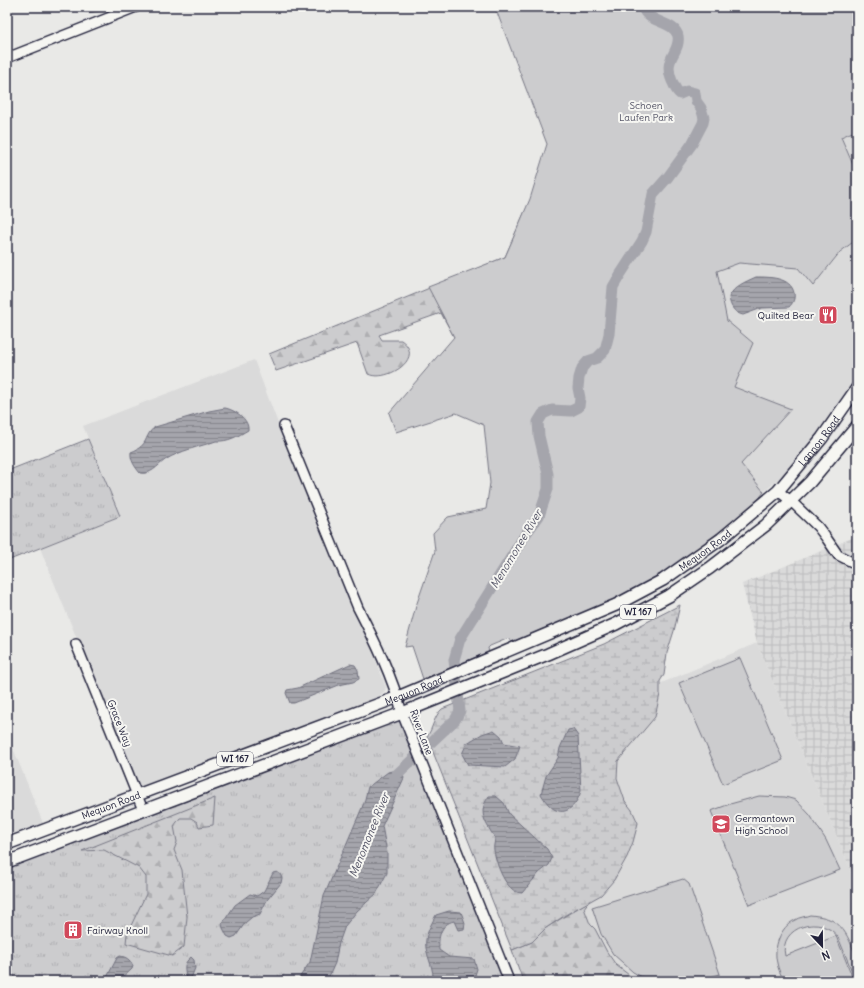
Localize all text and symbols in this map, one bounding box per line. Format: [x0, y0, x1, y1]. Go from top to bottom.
park label: Schoen Laufen Park [619, 99, 673, 124]
restaurant icon: Quilted Bear [817, 304, 839, 326]
place label: Quilted Bear [758, 309, 814, 322]
street label: Lannon Road [796, 413, 843, 469]
water label: Menomonee River [487, 506, 546, 591]
street label: Mequon Road [676, 527, 734, 574]
road number: WI 167 [620, 605, 656, 619]
street label: Mequon Road [383, 673, 445, 708]
street label: Grace Way [104, 698, 135, 749]
street label: River Lane [407, 708, 436, 757]
road number: WI 167 [217, 752, 253, 766]
street label: Mequon Road [80, 788, 143, 822]
water label: Menomonee River [346, 790, 393, 879]
place label: Germantown High School [735, 812, 795, 837]
school or university icon: Germantown High School [710, 813, 732, 835]
building icon: Fairway Knoll [62, 919, 84, 941]
place label: Fairway Knoll [87, 924, 148, 937]
north arrow [802, 926, 842, 966]
text: N [820, 947, 832, 963]

